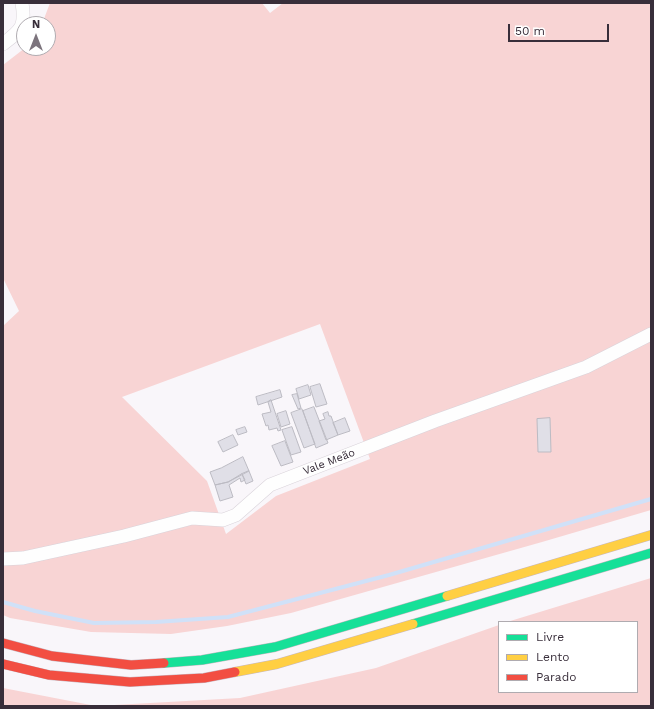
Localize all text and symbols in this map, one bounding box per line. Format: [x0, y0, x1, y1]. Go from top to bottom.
north arrow [16, 16, 56, 56]
scale bar [510, 16, 611, 42]
text: N [32, 18, 40, 31]
text: 50 m [515, 24, 545, 38]
street label: Vale Meão [301, 446, 357, 478]
legend [498, 621, 638, 693]
text: Livre [536, 630, 564, 644]
text: Lento [536, 650, 570, 664]
text: Parado [536, 670, 576, 684]

